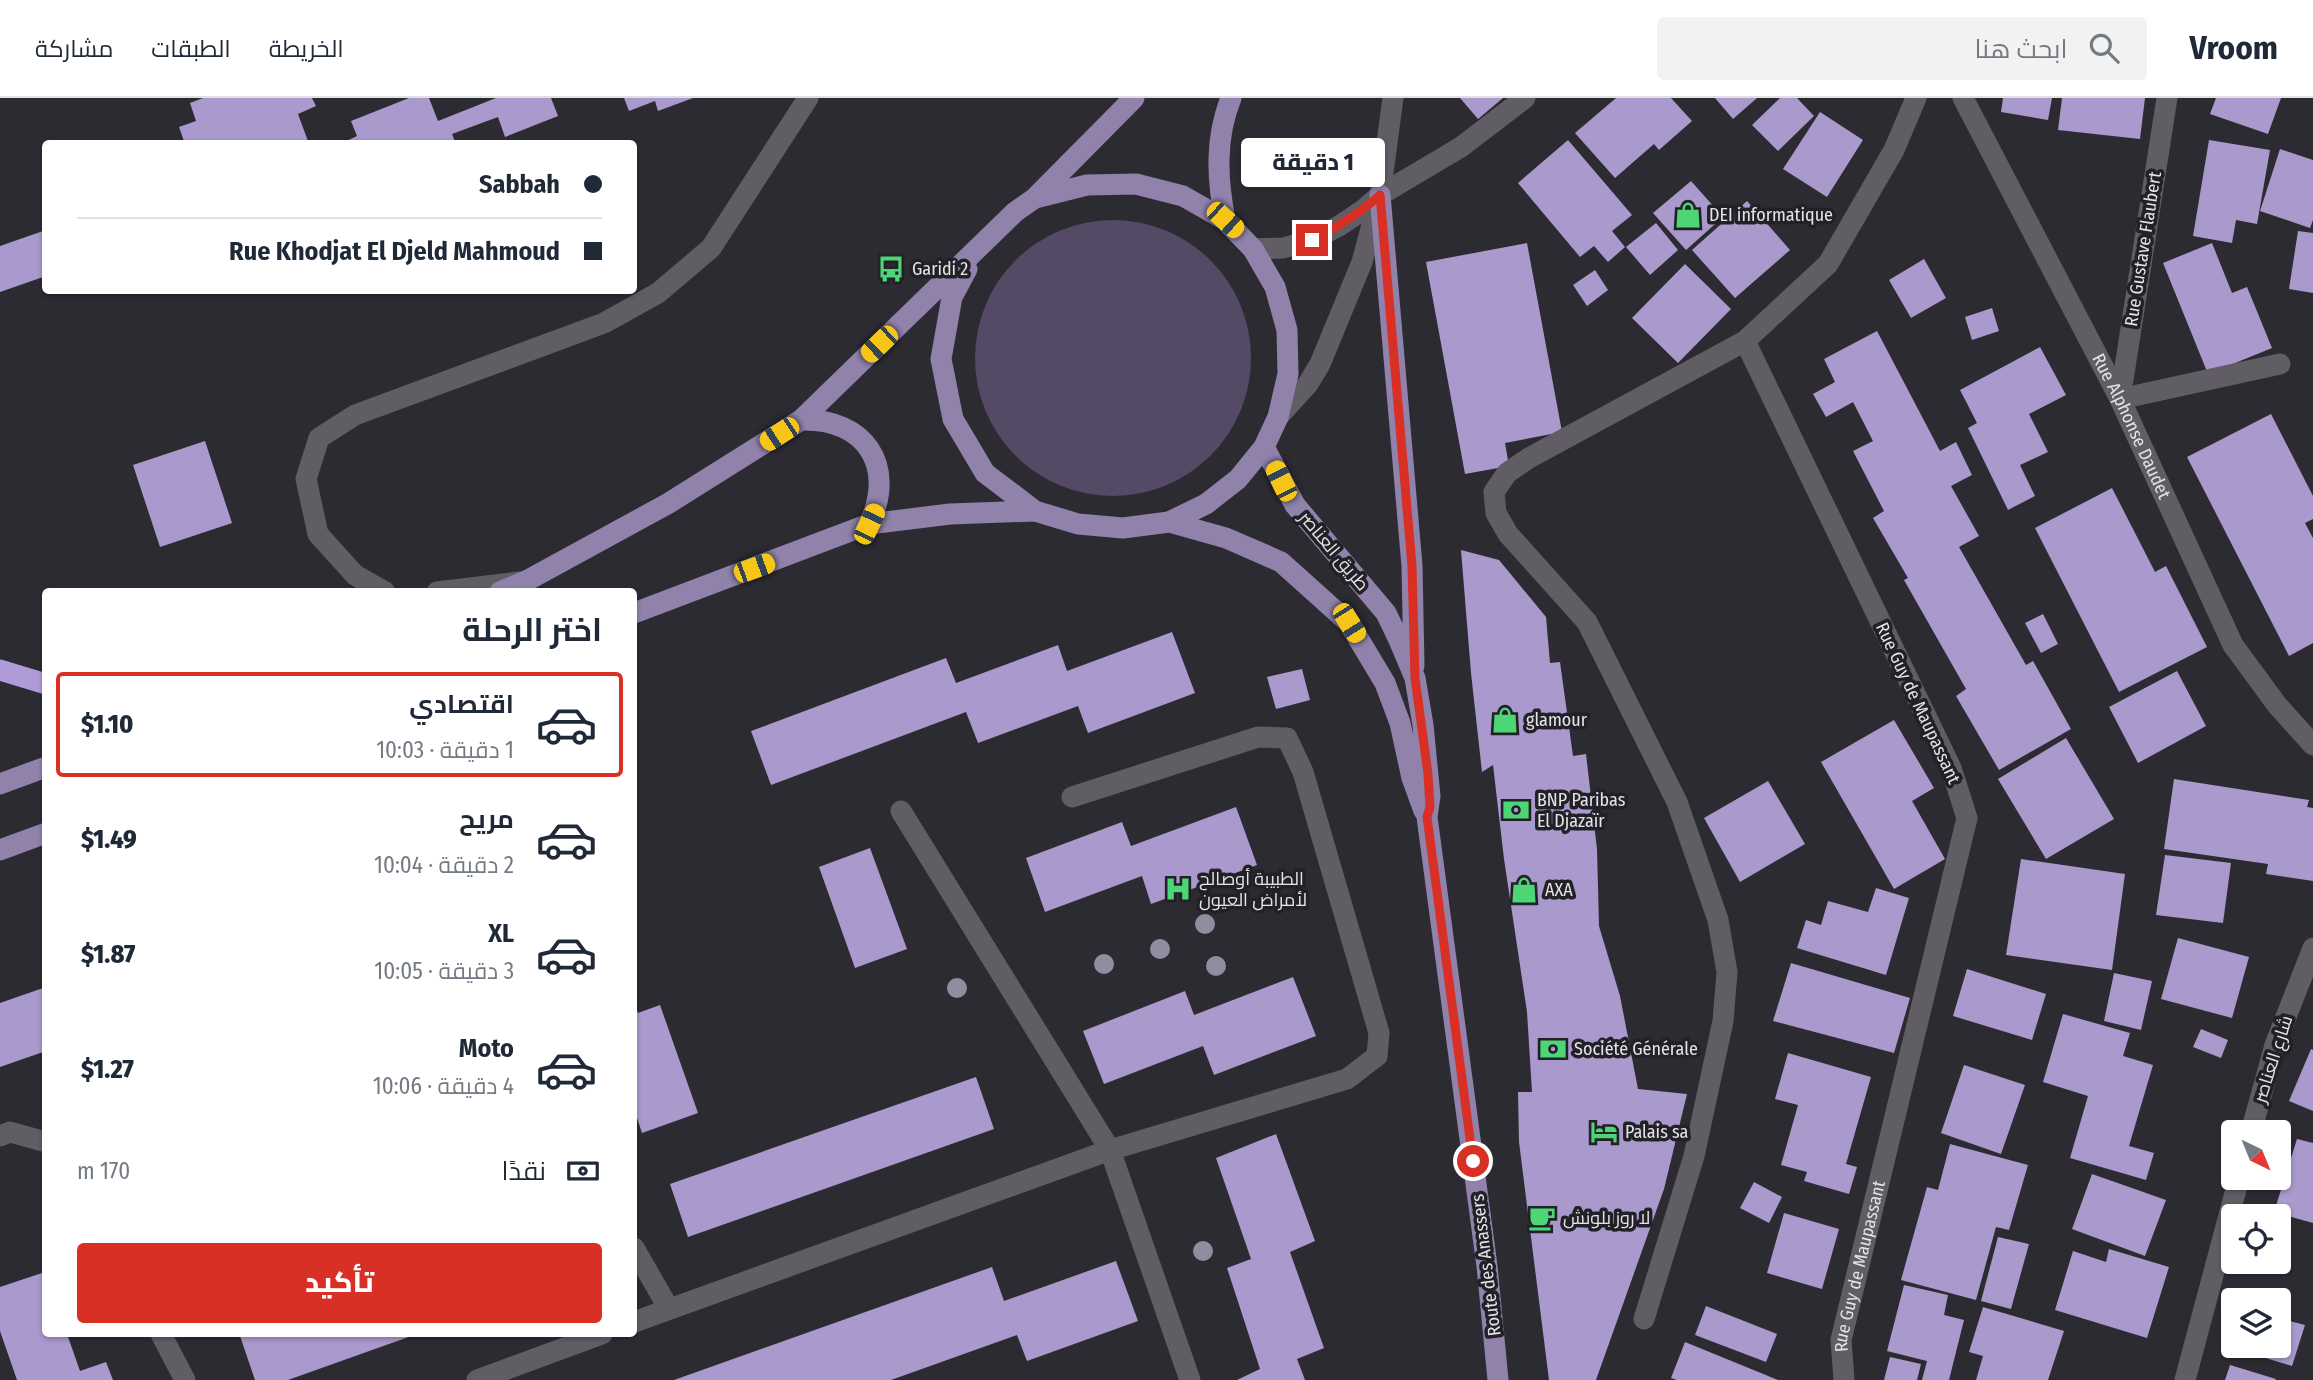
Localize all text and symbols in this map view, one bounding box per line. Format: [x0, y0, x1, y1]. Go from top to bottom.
search box [1657, 17, 2147, 80]
text: Vroom [2189, 28, 2278, 68]
icon: search [2085, 29, 2123, 67]
text: ابحث هنا [1974, 34, 2067, 65]
text: مشاركة [35, 35, 113, 63]
text: الطبقات [151, 35, 231, 63]
text: الخريطة [269, 35, 344, 63]
callout: 1 دقيقة [1240, 138, 1384, 188]
text: 1 دقيقة [1272, 148, 1354, 176]
text: Sabbah [479, 169, 560, 200]
street label: Rue Gustave Flaubert [2120, 170, 2166, 328]
car [1203, 198, 1248, 242]
shop icon: DEI informatique [1673, 200, 1703, 230]
place label: DEI informatique [1709, 204, 1833, 226]
route end [1296, 224, 1328, 256]
text: Rue Khodjat El Djeld Mahmoud [229, 236, 560, 267]
bus stop icon: Garidi 2 [876, 254, 906, 284]
place label: Garidi 2 [912, 258, 968, 280]
car [857, 322, 902, 366]
street label: Rue Alphonse Daudet [2087, 350, 2175, 503]
car [756, 414, 803, 454]
car [1263, 458, 1300, 504]
car [851, 501, 888, 547]
street label: طريق العناصر [1293, 506, 1374, 596]
car [731, 551, 778, 585]
car [1329, 600, 1370, 646]
text: اختر الرحلة [462, 611, 602, 649]
street label: Rue Guy de Maupassant [1871, 619, 1965, 787]
text: اقتصادي [409, 689, 514, 720]
icon: car [535, 693, 598, 756]
shop icon: glamour [1490, 705, 1520, 735]
text: $1.10 [81, 709, 133, 740]
place label: glamour [1526, 709, 1588, 731]
text: 1 دقيقة · 10:03 [376, 736, 514, 764]
place label: BNP Paribas El Djazaïr [1537, 789, 1626, 832]
bank icon: BNP Paribas El Djazaïr [1501, 795, 1531, 825]
text: مريح [459, 804, 514, 835]
icon: car [535, 808, 598, 871]
text: $1.49 [81, 824, 137, 855]
text: 2 دقيقة · 10:04 [374, 851, 514, 879]
place label: الطبيبة أوصالح لأمراض العيون [1199, 868, 1307, 911]
hospital icon: الطبيبة أوصالح لأمراض العيون [1163, 874, 1193, 904]
shop icon: AXA [1509, 875, 1539, 905]
place label: AXA [1545, 879, 1573, 901]
text: XL [488, 918, 514, 949]
icon: car [535, 923, 598, 986]
text: $1.87 [81, 939, 135, 970]
text: 3 دقيقة · 10:05 [374, 957, 514, 985]
street label: شارع العناصر [2248, 1013, 2298, 1107]
text: Moto [459, 1033, 514, 1064]
bank icon: Société Générale [1538, 1034, 1568, 1064]
icon: car [535, 1038, 598, 1101]
place label: Société Générale [1574, 1038, 1698, 1060]
text: $1.27 [81, 1054, 134, 1085]
text: 4 دقيقة · 10:06 [373, 1072, 514, 1100]
hotel icon: Palais sa [1589, 1117, 1619, 1147]
north arrow [2221, 1120, 2291, 1190]
map controls [2221, 1120, 2291, 1358]
place label: Palais sa [1625, 1121, 1689, 1143]
route start [1457, 1145, 1489, 1177]
icon: cash [564, 1152, 602, 1190]
text: نقدًا [502, 1156, 546, 1187]
text: 170 m [77, 1157, 130, 1185]
street label: Rue Guy de Maupassant [1830, 1178, 1890, 1353]
street label: Route des Anassers [1466, 1192, 1506, 1337]
cafe icon: لا روز بلونش [1527, 1203, 1557, 1233]
button: locate [2221, 1204, 2291, 1274]
place label: لا روز بلونش [1563, 1207, 1650, 1229]
button: تأكيد [77, 1243, 602, 1323]
button: layers [2221, 1288, 2291, 1358]

